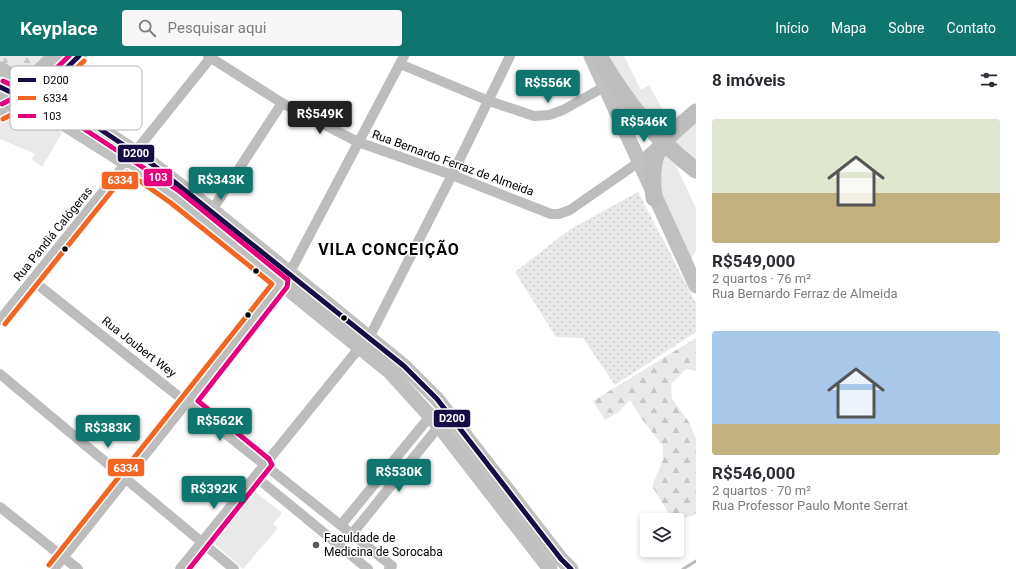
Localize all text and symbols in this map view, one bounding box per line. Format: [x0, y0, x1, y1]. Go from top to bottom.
search box [122, 10, 402, 46]
text: Keyplace [20, 17, 98, 40]
icon: search [136, 17, 158, 39]
text: Pesquisar aqui [168, 19, 266, 37]
text: Início [775, 20, 809, 36]
text: Mapa [831, 20, 866, 36]
text: Sobre [888, 20, 925, 36]
text: Contato [947, 20, 996, 36]
legend [10, 66, 142, 130]
icon: filters [978, 69, 1000, 91]
pin: R$556K [515, 70, 581, 104]
text: 8 imóveis [712, 70, 786, 90]
text: D200 [43, 74, 69, 87]
text: R$556K [525, 75, 571, 90]
text: 6334 [43, 92, 68, 105]
pin: R$549K [287, 101, 353, 135]
text: R$549K [297, 106, 343, 121]
pin: R$546K [611, 109, 677, 143]
text: 103 [43, 110, 62, 123]
text: R$546K [621, 114, 667, 129]
street label: Rua Bernardo Ferraz de Almeida [370, 127, 536, 199]
line badge: D200 [117, 144, 155, 163]
icon: home [820, 145, 892, 217]
text: D200 [123, 147, 149, 160]
pin: R$343K [188, 167, 254, 201]
line badge: 103 [143, 168, 173, 187]
line badge: 6334 [101, 171, 139, 190]
text: 103 [149, 171, 167, 184]
text: R$343K [198, 172, 244, 187]
text: 6334 [107, 174, 133, 187]
street label: Rua Pandiá Calógeras [11, 184, 95, 284]
district label: VILA CONCEIÇÃO [318, 239, 460, 259]
unlabelled marker [60, 244, 70, 254]
text: R$549,000 [712, 251, 795, 271]
unlabelled marker [251, 266, 261, 276]
text: 2 quartos · 76 m² [712, 271, 811, 286]
text: Rua Bernardo Ferraz de Almeida [712, 286, 898, 301]
unlabelled marker [243, 310, 253, 320]
unlabelled marker [339, 313, 349, 323]
street label: Rua Joubert Wey [99, 314, 179, 381]
icon: home [820, 357, 892, 429]
pin: R$562K [187, 408, 253, 442]
line badge: D200 [433, 409, 471, 428]
text: D200 [439, 412, 465, 425]
text: R$562K [197, 413, 243, 428]
pin: R$383K [75, 415, 141, 449]
text: R$383K [85, 420, 131, 435]
line badge: 6334 [107, 458, 145, 477]
pin: R$530K [366, 459, 432, 493]
text: 6334 [113, 462, 139, 475]
text: R$546,000 [712, 463, 795, 483]
text: R$530K [376, 464, 422, 479]
pin: R$392K [181, 476, 247, 510]
text: R$392K [191, 481, 237, 496]
text: 2 quartos · 70 m² [712, 483, 811, 498]
text: Rua Professor Paulo Monte Serrat [712, 498, 908, 513]
map controls [640, 513, 684, 557]
button: layers [640, 513, 684, 557]
place label: Faculdade de Medicina de Sorocaba [324, 531, 443, 559]
marker: Faculdade de Medicina de Sorocaba [311, 540, 321, 550]

